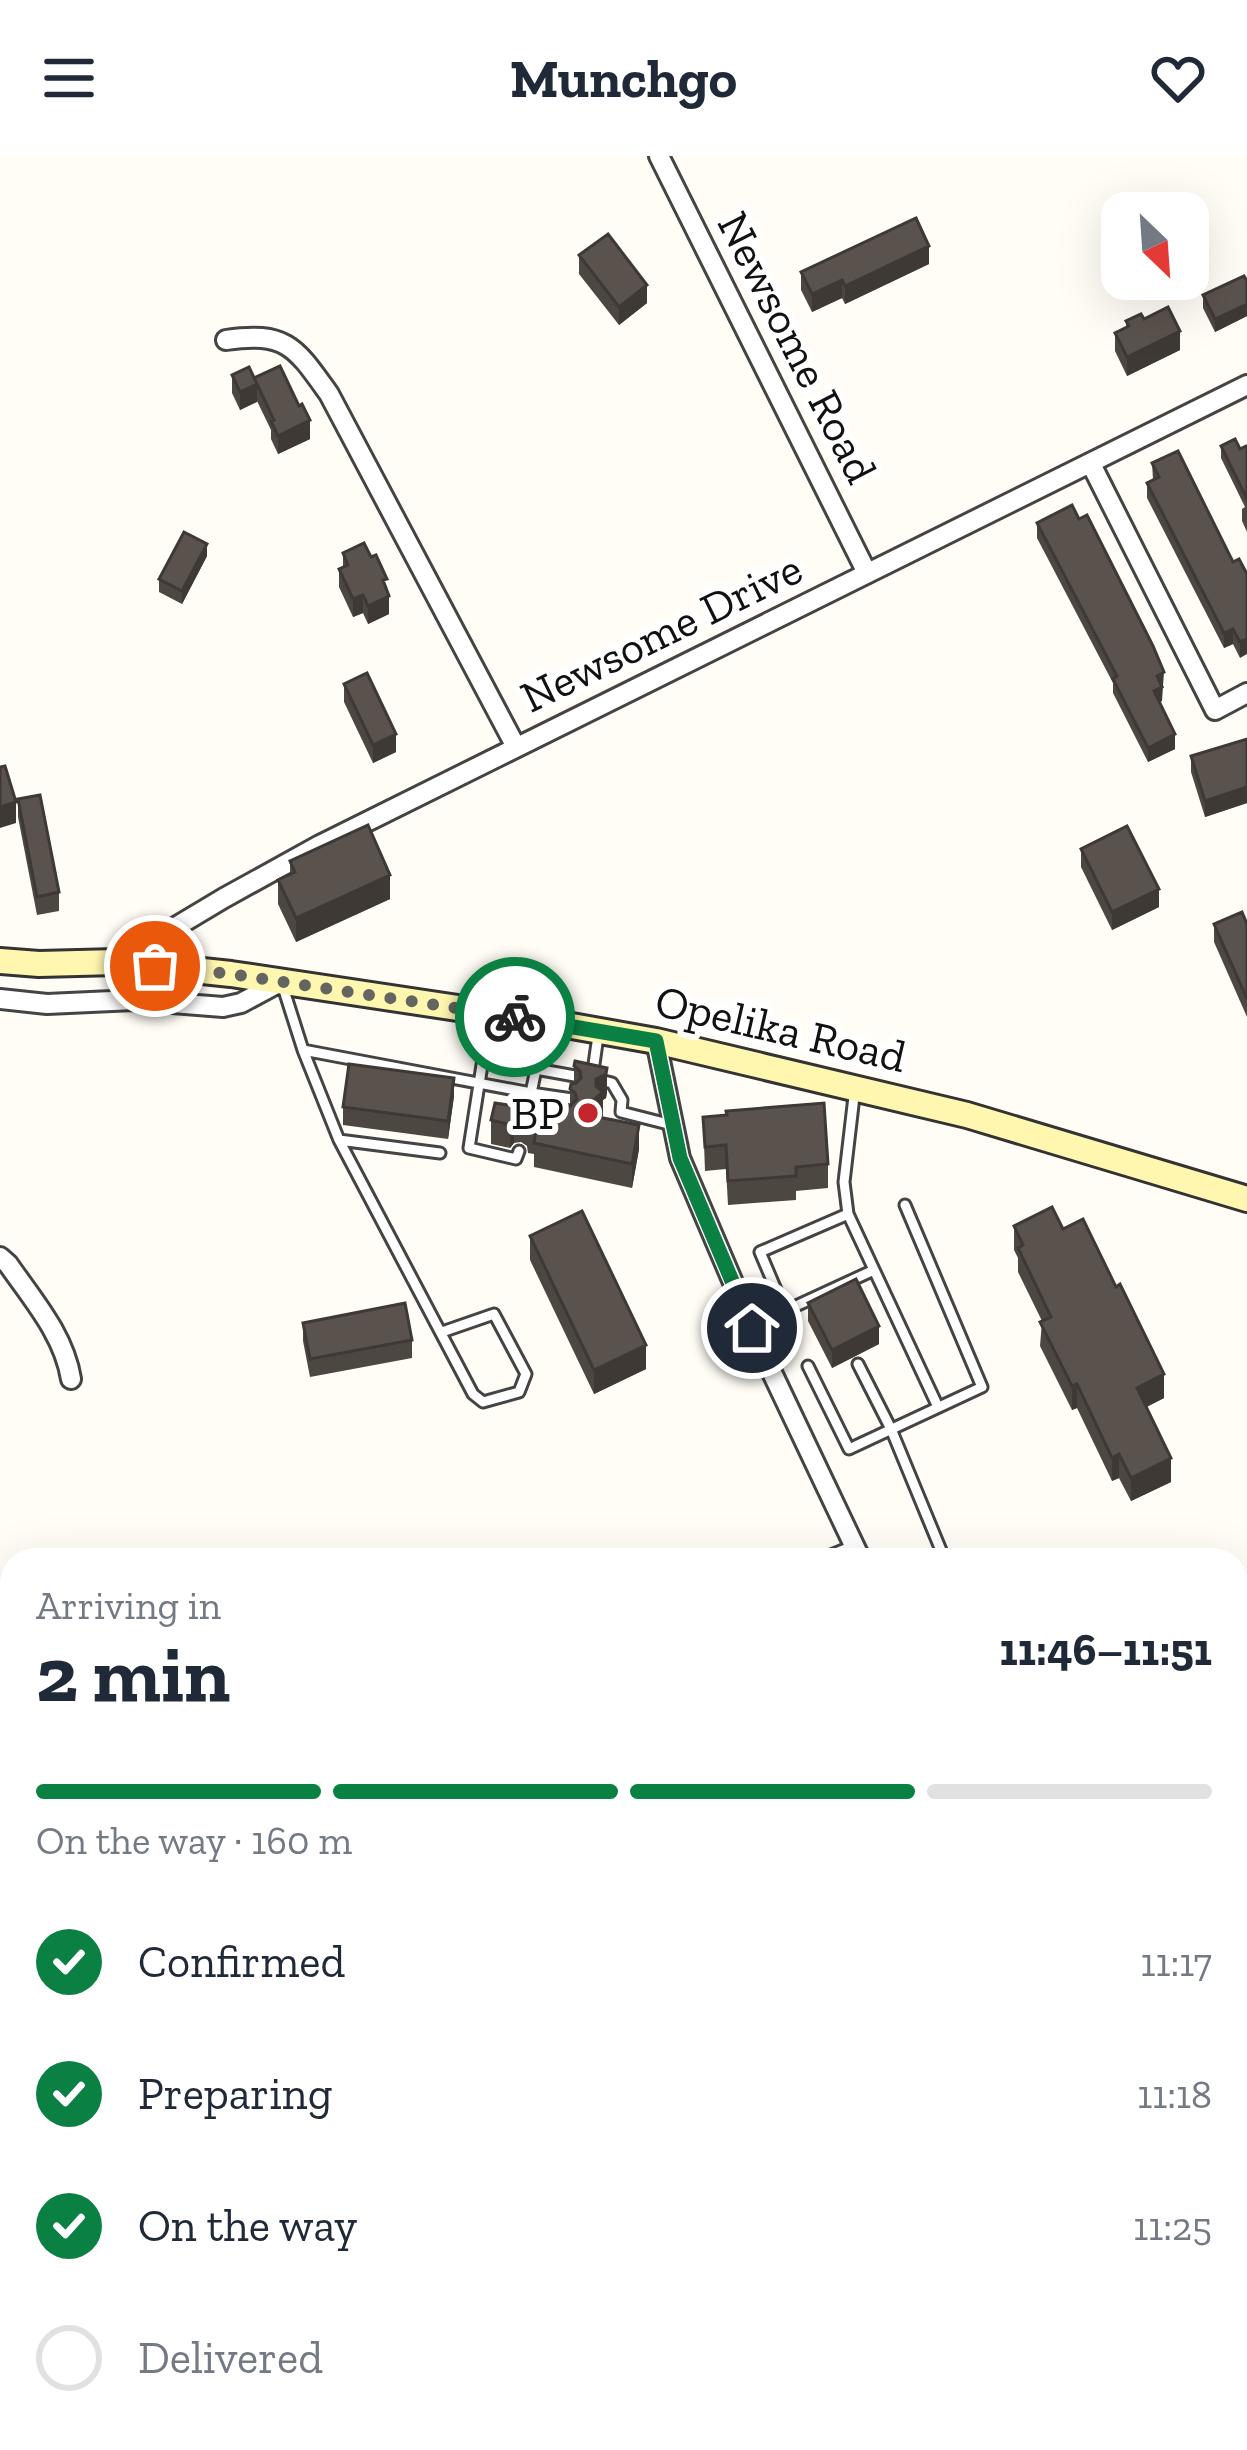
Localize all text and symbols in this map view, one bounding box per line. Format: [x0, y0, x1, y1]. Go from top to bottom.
icon: menu [36, 45, 102, 111]
icon: heart [1145, 45, 1211, 111]
text: Munchgo [510, 46, 737, 111]
north arrow [1101, 192, 1209, 300]
map controls [1101, 192, 1209, 300]
street label: Newsome Road [706, 203, 889, 492]
street label: Newsome Drive [512, 542, 811, 724]
pin [104, 915, 206, 1017]
icon: bag [122, 933, 188, 999]
courier [455, 957, 575, 1077]
street label: Opelika Road [650, 974, 912, 1084]
icon: bike [482, 984, 548, 1050]
place label: BP [511, 1087, 564, 1141]
marker: BP [575, 1100, 601, 1126]
pin [701, 1277, 803, 1379]
icon: home [719, 1295, 785, 1361]
text: Arriving in [36, 1582, 221, 1629]
text: 11:46–11:51 [999, 1623, 1212, 1677]
text: 2 min [36, 1627, 230, 1721]
text: On the way · 160 m [36, 1817, 352, 1864]
icon: check [36, 1929, 102, 1995]
text: Confirmed [138, 1935, 345, 1989]
text: 11:17 [1141, 1939, 1212, 1986]
icon: check [36, 2061, 102, 2127]
text: Preparing [138, 2067, 332, 2121]
text: 11:18 [1137, 2071, 1212, 2118]
icon: check [36, 2193, 102, 2259]
text: On the way [138, 2199, 357, 2253]
text: 11:25 [1133, 2203, 1212, 2250]
text: Delivered [138, 2331, 323, 2385]

